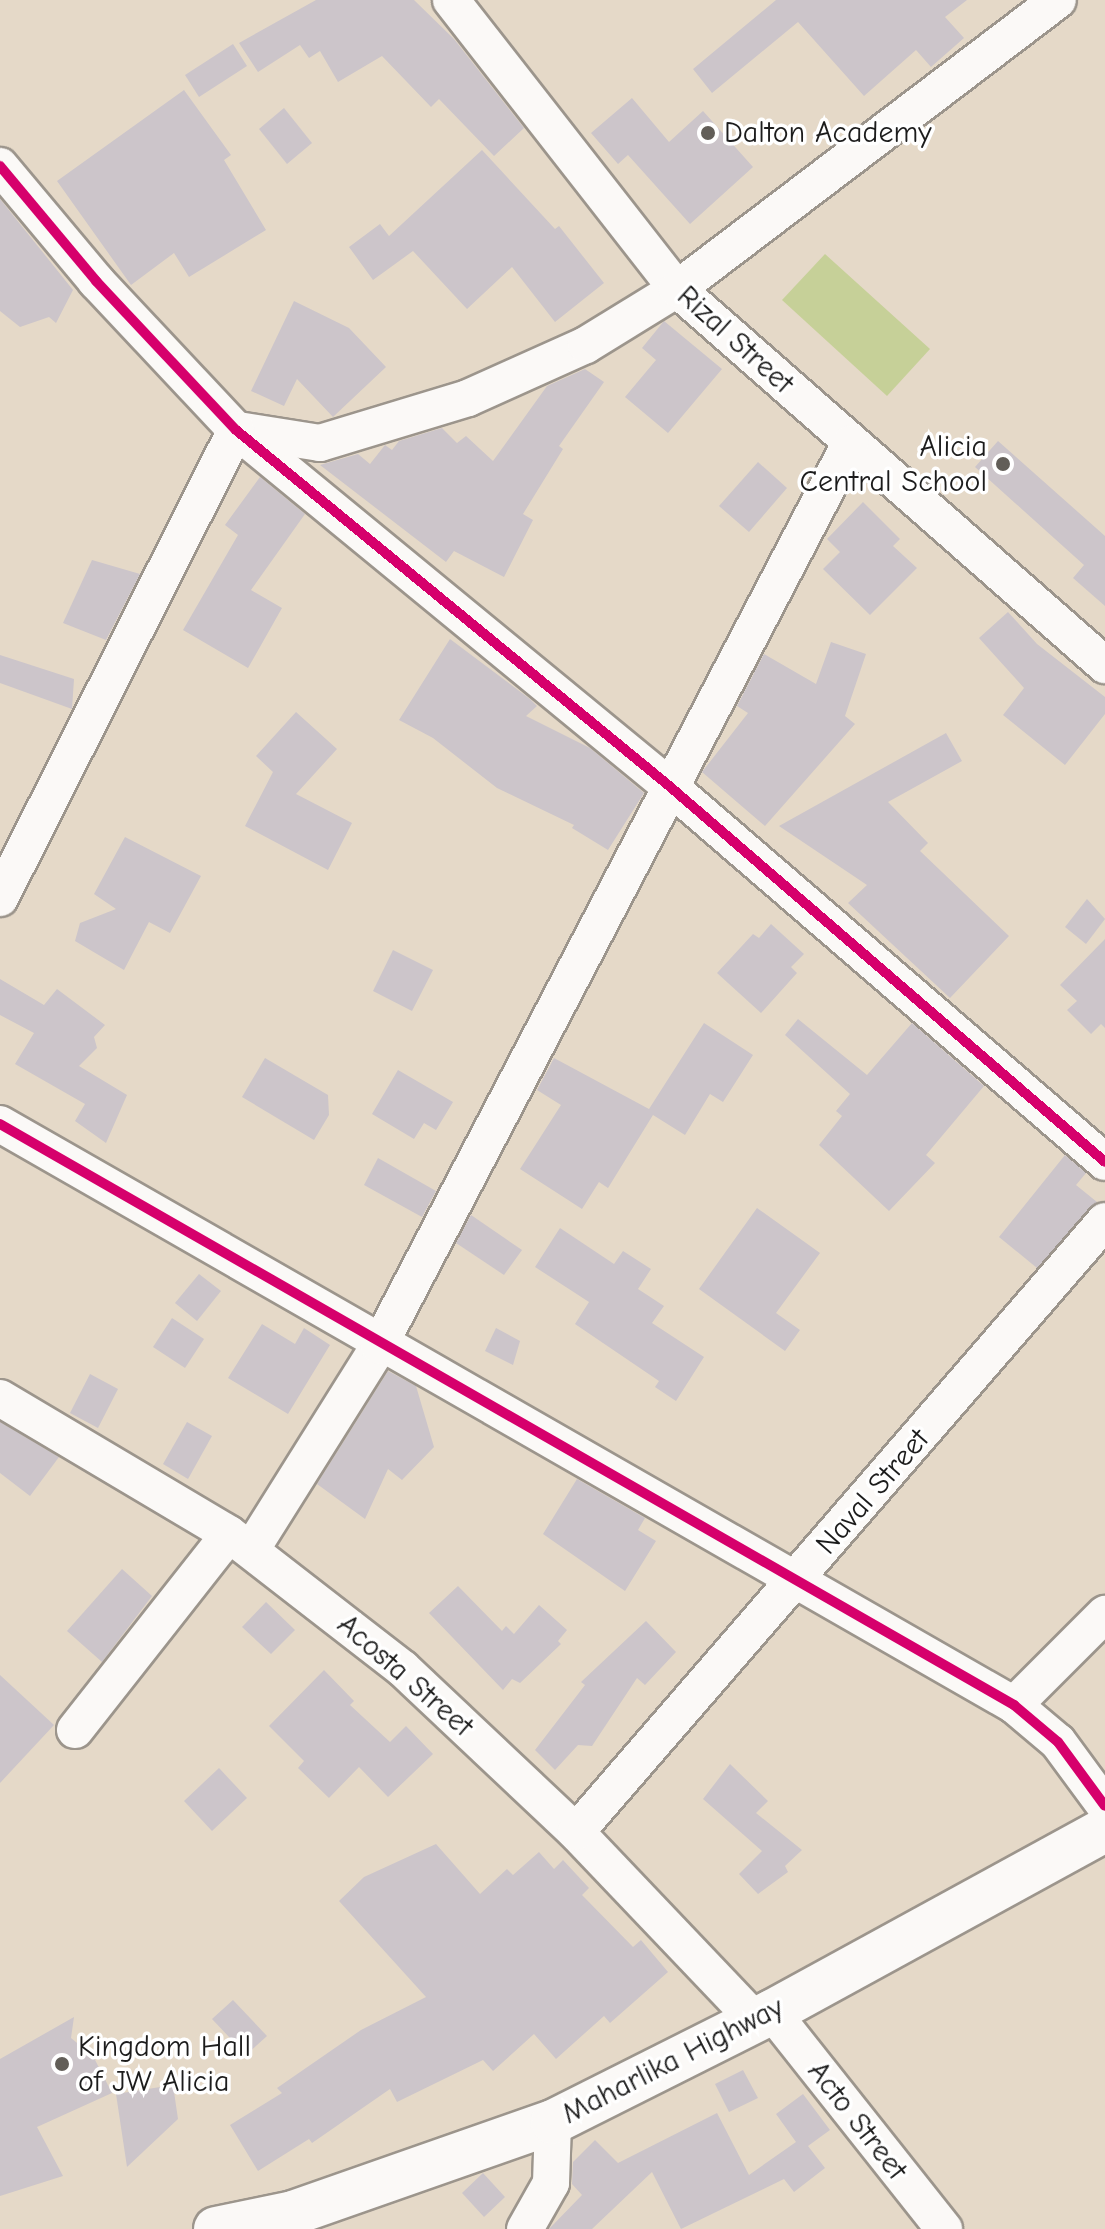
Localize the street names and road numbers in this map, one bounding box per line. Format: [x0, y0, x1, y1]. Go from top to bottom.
street label: Rizal Street [669, 278, 801, 402]
street label: Naval Street [809, 1422, 937, 1562]
street label: Acosta Street [330, 1607, 480, 1745]
street label: Maharlika Highway [556, 1990, 790, 2132]
street label: Acto Street [800, 2055, 914, 2187]

